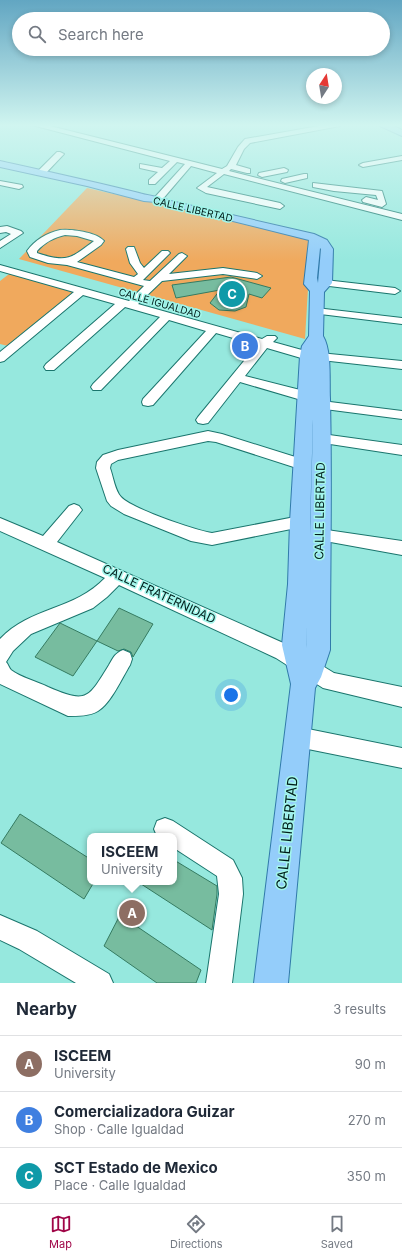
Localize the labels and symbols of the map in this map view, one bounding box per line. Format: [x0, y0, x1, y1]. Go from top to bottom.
north arrow [306, 68, 342, 104]
street label: CALLE LIBERTAD [152, 194, 234, 224]
pin: C [219, 279, 245, 309]
street label: CALLE IGUALDAD [117, 286, 203, 320]
pin: B [232, 331, 258, 361]
street label: CALLE LIBERTAD [311, 462, 328, 560]
street label: CALLE FRATERNIDAD [100, 561, 218, 626]
your location [221, 685, 241, 705]
street label: CALLE LIBERTAD [272, 776, 301, 890]
pin: A [119, 898, 145, 928]

